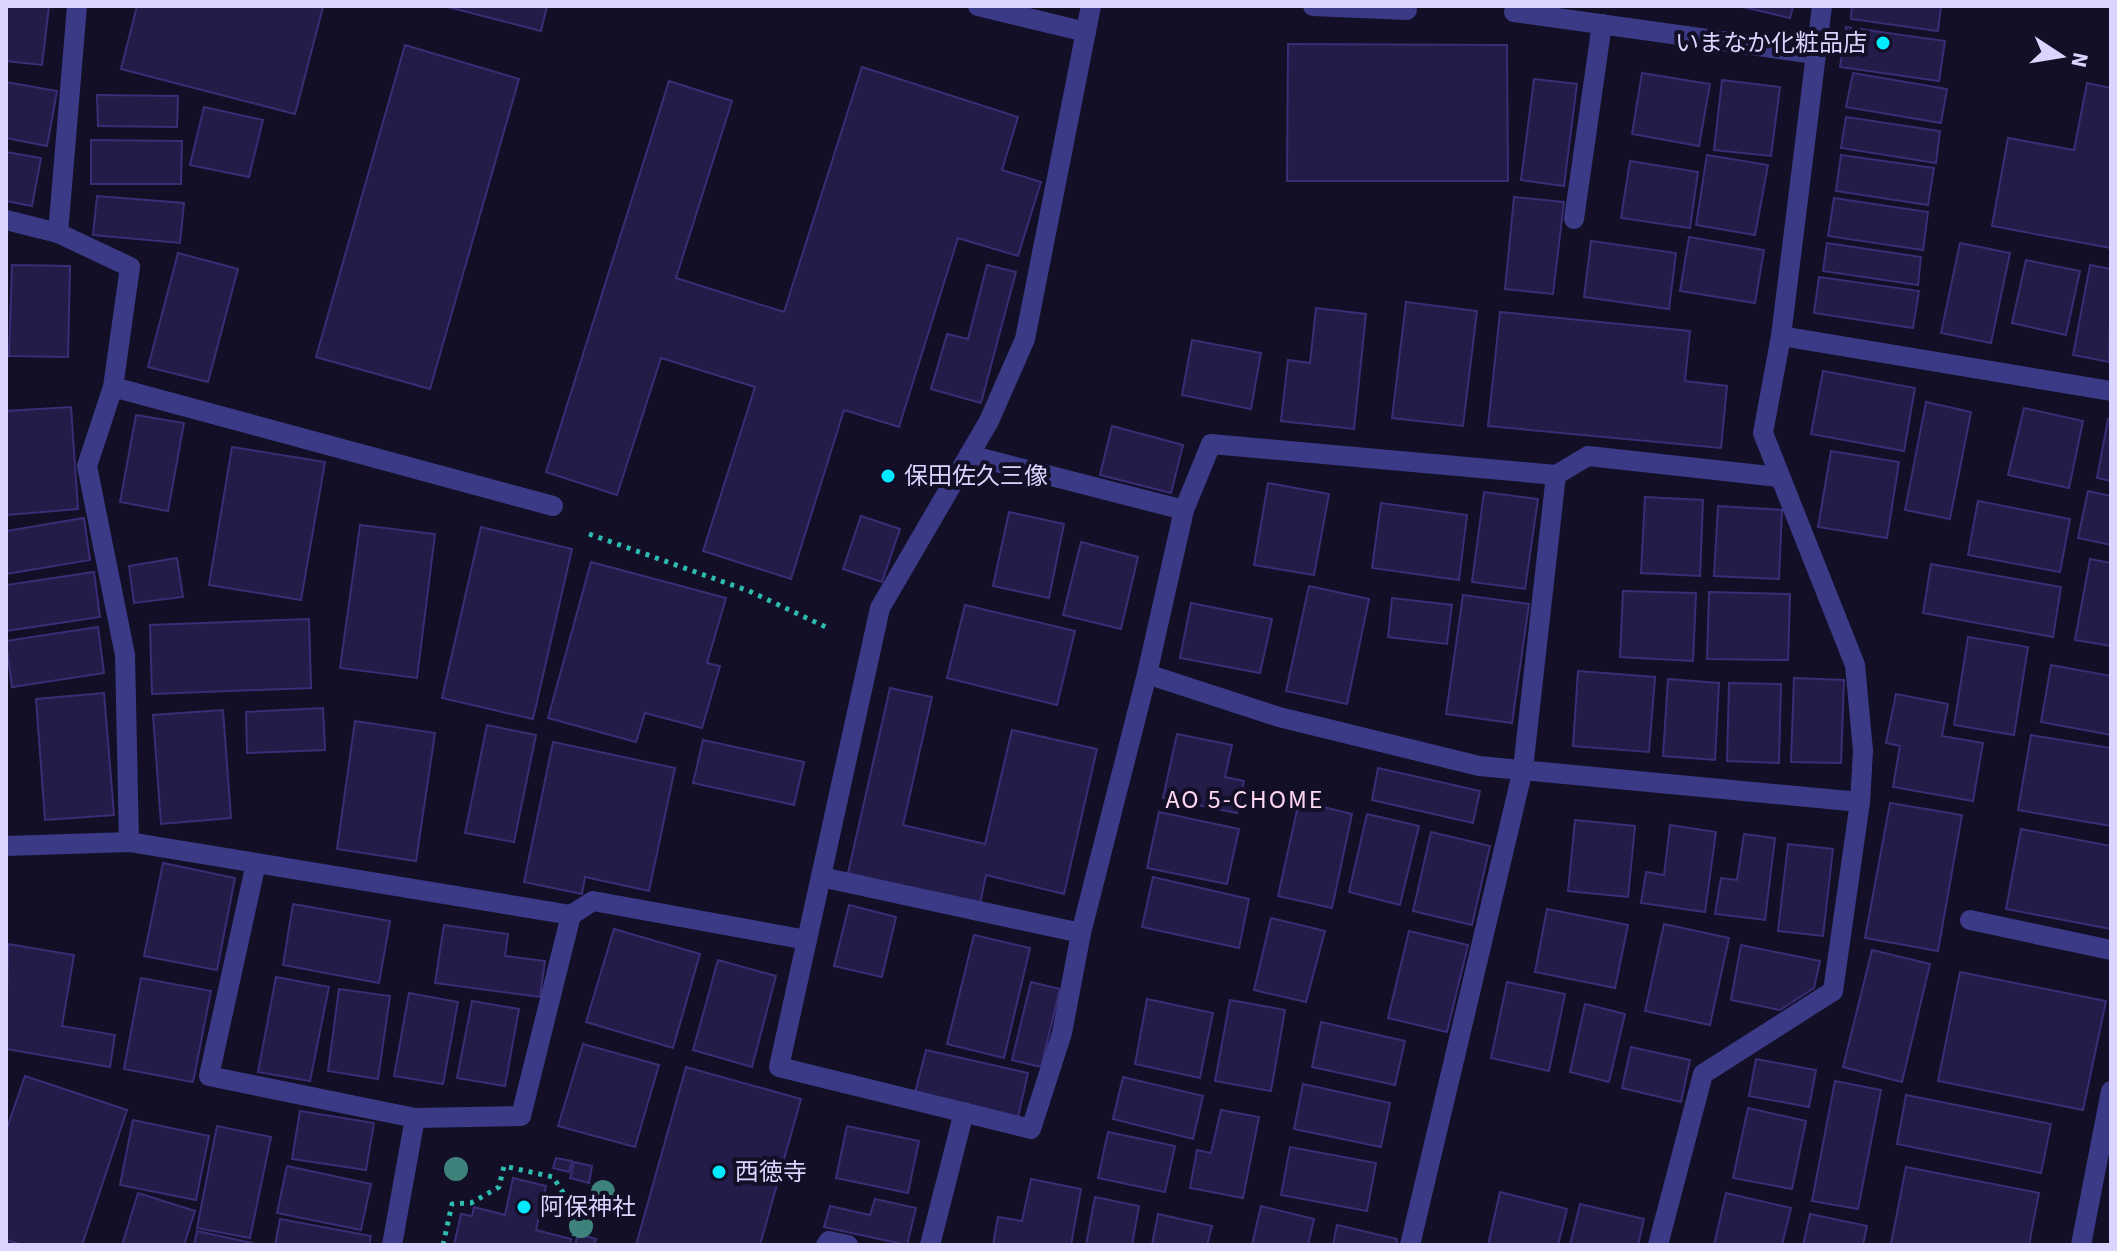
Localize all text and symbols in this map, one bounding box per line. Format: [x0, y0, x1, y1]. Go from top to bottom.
north arrow [2021, 16, 2101, 96]
place label: いまなか化粧品店 [1675, 26, 1867, 61]
marker: いまなか化粧品店 [1874, 34, 1892, 52]
text: N [2062, 49, 2097, 70]
place label: 保田佐久三像 [904, 459, 1048, 494]
marker: 保田佐久三像 [879, 467, 897, 485]
district label: AO 5-CHOME [1166, 781, 1325, 818]
place label: 西徳寺 [735, 1155, 807, 1190]
marker: 西徳寺 [710, 1163, 728, 1181]
place label: 阿保神社 [540, 1190, 636, 1225]
marker: 阿保神社 [515, 1198, 533, 1216]

